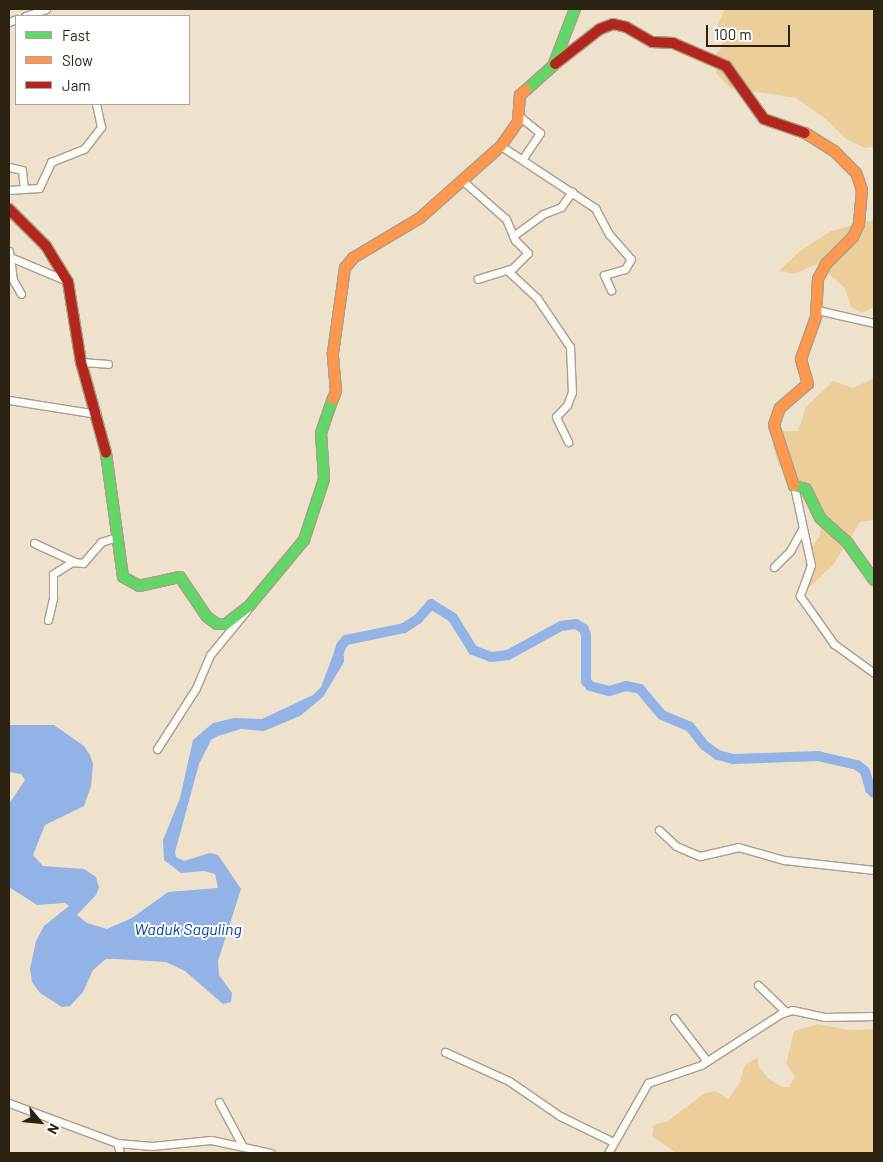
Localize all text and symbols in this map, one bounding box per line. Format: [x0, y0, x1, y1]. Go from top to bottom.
legend [15, 15, 190, 105]
scale bar [708, 15, 792, 47]
text: 100 m [714, 25, 752, 43]
text: Fast [62, 26, 90, 44]
text: Slow [62, 51, 93, 69]
text: Jam [62, 76, 91, 94]
water label: Waduk Saguling [134, 919, 242, 939]
north arrow [15, 1097, 65, 1147]
text: N [44, 1121, 63, 1137]

